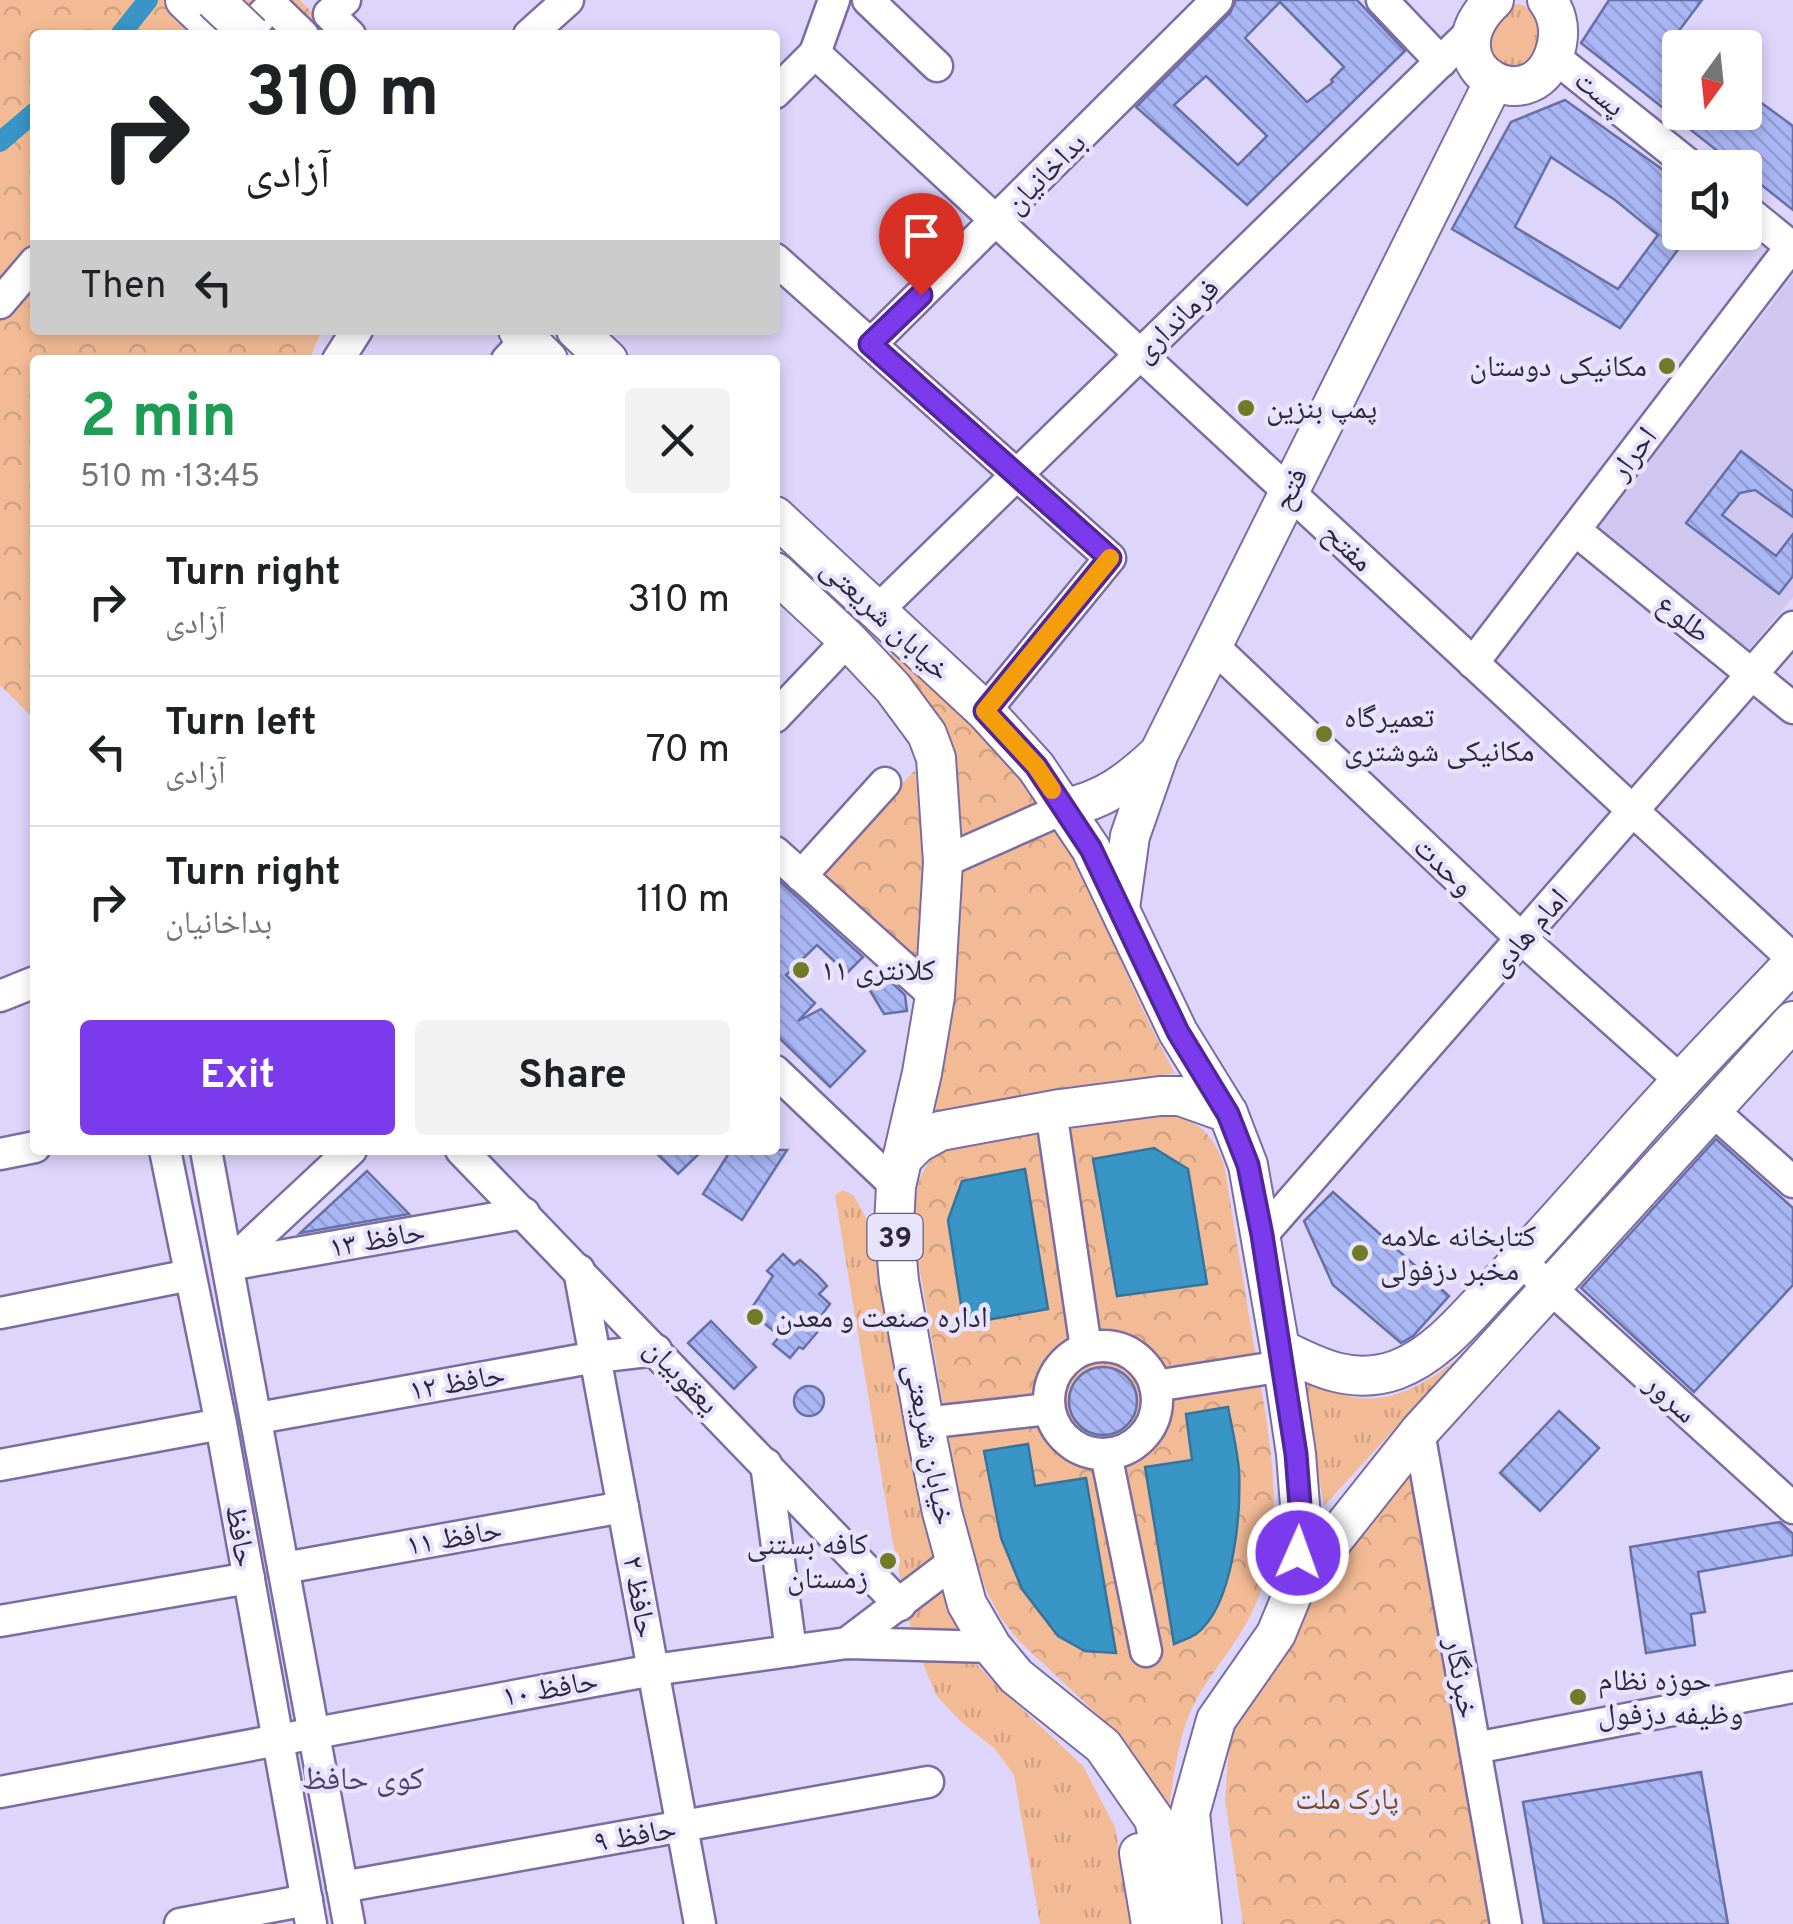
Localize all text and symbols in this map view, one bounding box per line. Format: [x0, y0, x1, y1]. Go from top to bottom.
north arrow [1662, 30, 1762, 130]
map controls [1662, 30, 1762, 250]
text: 310 m [245, 52, 440, 141]
street label: پست [1566, 63, 1631, 127]
icon: right [80, 70, 210, 200]
street label: بداخانیان [998, 126, 1095, 223]
text: آزادی [245, 147, 330, 204]
button: sound [1662, 150, 1762, 250]
pin [879, 193, 964, 296]
icon: arrive [894, 208, 949, 263]
icon: left [186, 260, 241, 315]
text: Then [80, 263, 166, 312]
street label: فرمانداری [1127, 272, 1229, 372]
place label: مکانیکی دوستان [1469, 350, 1647, 387]
marker: مکانیکی دوستان [1656, 355, 1678, 377]
text: 2 min [80, 382, 237, 458]
button: close [625, 388, 730, 493]
place label: پمپ بنزین [1266, 392, 1377, 429]
marker: پمپ بنزین [1235, 397, 1257, 419]
street label: احرار [1602, 421, 1667, 489]
text: 510 m · 13:45 [80, 458, 260, 498]
street label: فتح [1266, 462, 1319, 518]
street label: مفتح [1313, 516, 1379, 581]
text: Turn right [165, 550, 340, 599]
street label: خیابان شریعتی [812, 551, 957, 690]
icon: right [80, 574, 135, 629]
text: 310 m [628, 577, 730, 626]
street label: طلوع [1648, 587, 1717, 653]
text: آزادی [165, 605, 226, 645]
text: Turn left [165, 700, 317, 749]
place label: تعمیرگاه مکانیکی شوشتری [1344, 701, 1535, 772]
marker: تعمیرگاه مکانیکی شوشتری [1313, 723, 1335, 745]
icon: left [80, 724, 135, 779]
text: 70 m [646, 727, 730, 776]
text: آزادی [165, 755, 226, 795]
street label: وحدت [1404, 830, 1480, 906]
text: Turn right [165, 850, 340, 899]
icon: right [80, 874, 135, 929]
text: 110 m [636, 877, 730, 926]
street label: امام هادی [1482, 882, 1578, 985]
text: بداخانیان [165, 905, 272, 945]
place label: کلانتری ۱۱ [821, 954, 935, 991]
marker: کلانتری ۱۱ [790, 959, 812, 981]
button: Exit [80, 1020, 395, 1135]
button: Share [415, 1020, 730, 1135]
road number: 39 [868, 1214, 922, 1260]
street label: حافظ ۱۳ [327, 1215, 428, 1268]
place label: کتابخانه علامه مخبر دزفولی [1380, 1220, 1536, 1291]
marker: کتابخانه علامه مخبر دزفولی [1349, 1242, 1371, 1264]
place label: اداره صنعت و معدن [775, 1301, 988, 1338]
marker: اداره صنعت و معدن [744, 1306, 766, 1328]
street label: یعقوبیان [635, 1332, 726, 1424]
street label: حافظ ۱۲ [407, 1358, 508, 1411]
street label: خیابان شریعتی [894, 1360, 961, 1528]
street label: سرور [1635, 1366, 1703, 1433]
position arrow [1246, 1501, 1350, 1605]
street label: حافظ [215, 1502, 262, 1570]
street label: حافظ ۱۱ [404, 1513, 505, 1566]
place label: کافه بستنی زمستان [746, 1528, 868, 1599]
marker: کافه بستنی زمستان [877, 1550, 899, 1572]
street label: حافظ ۲ [612, 1553, 663, 1642]
street label: خبرنگار [1434, 1634, 1485, 1722]
street label: حافظ ۱۰ [500, 1664, 601, 1717]
place label: حوزه نظام وظیفه دزفول [1598, 1664, 1743, 1735]
marker: حوزه نظام وظیفه دزفول [1567, 1686, 1589, 1708]
district label: کوی حافظ [302, 1761, 424, 1801]
park label: پارک ملت [1295, 1783, 1399, 1820]
street label: حافظ ۹ [591, 1812, 680, 1863]

